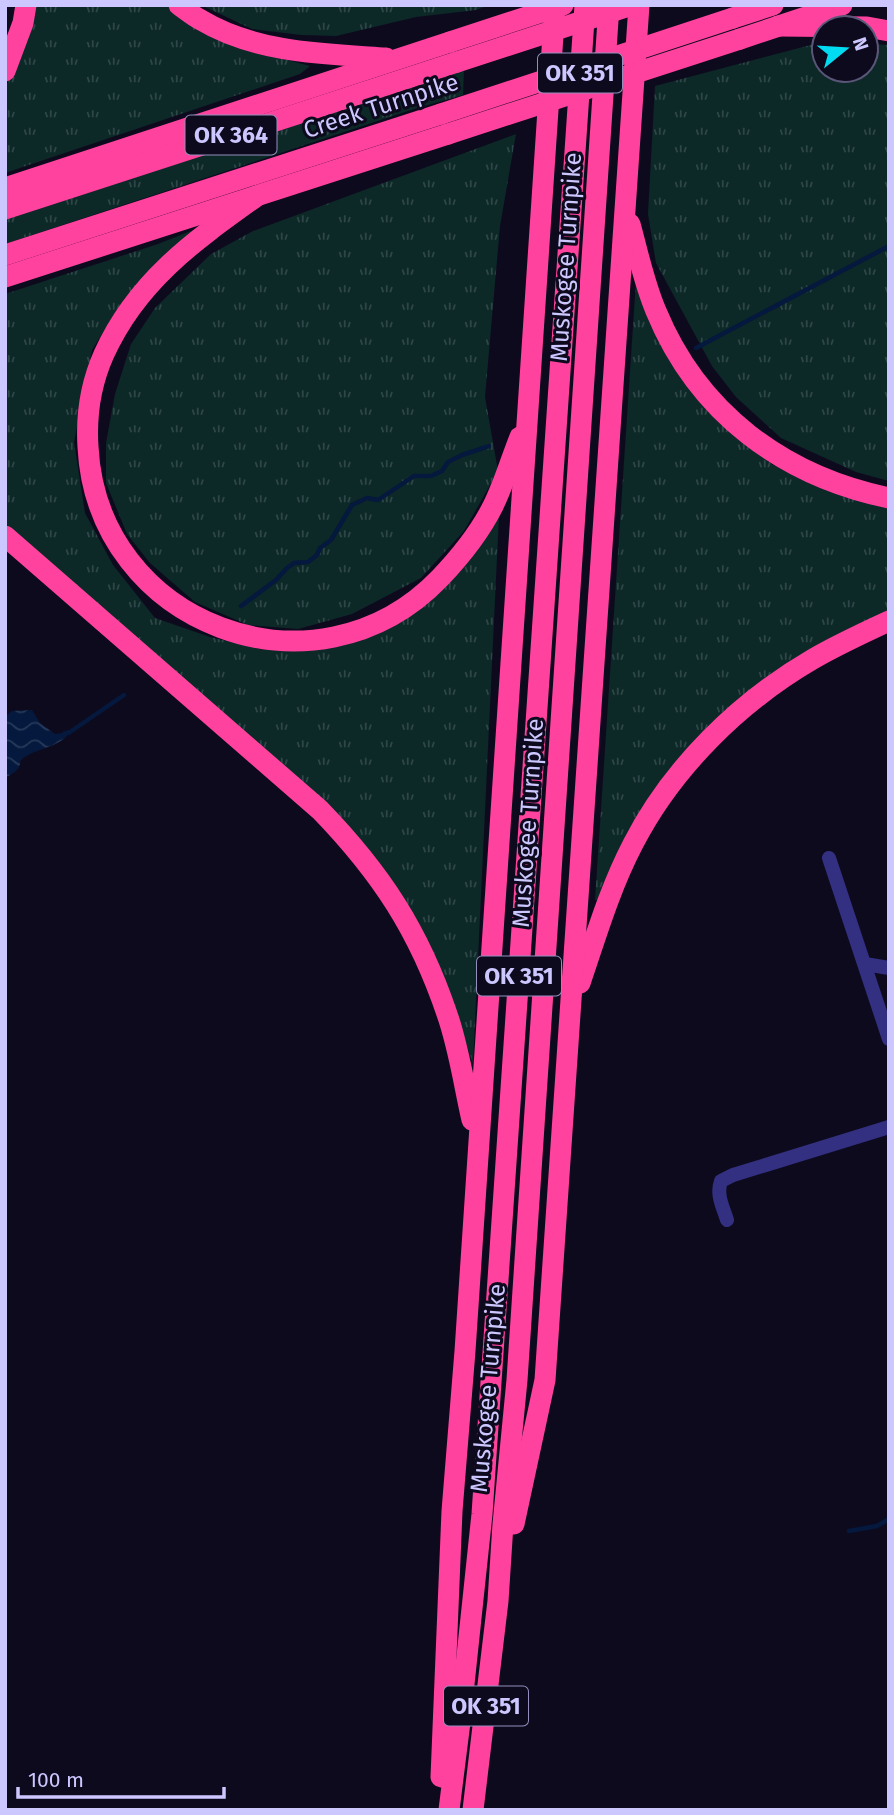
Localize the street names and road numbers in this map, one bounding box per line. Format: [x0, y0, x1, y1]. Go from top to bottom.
road number: OK 351 [538, 54, 622, 92]
street label: Creek Turnpike [300, 68, 462, 144]
road number: OK 364 [186, 116, 276, 154]
street label: Muskogee Turnpike [545, 152, 587, 362]
street label: Muskogee Turnpike [507, 718, 549, 928]
road number: OK 351 [477, 956, 561, 995]
street label: Muskogee Turnpike [465, 1282, 511, 1494]
road number: OK 351 [444, 1686, 528, 1726]

